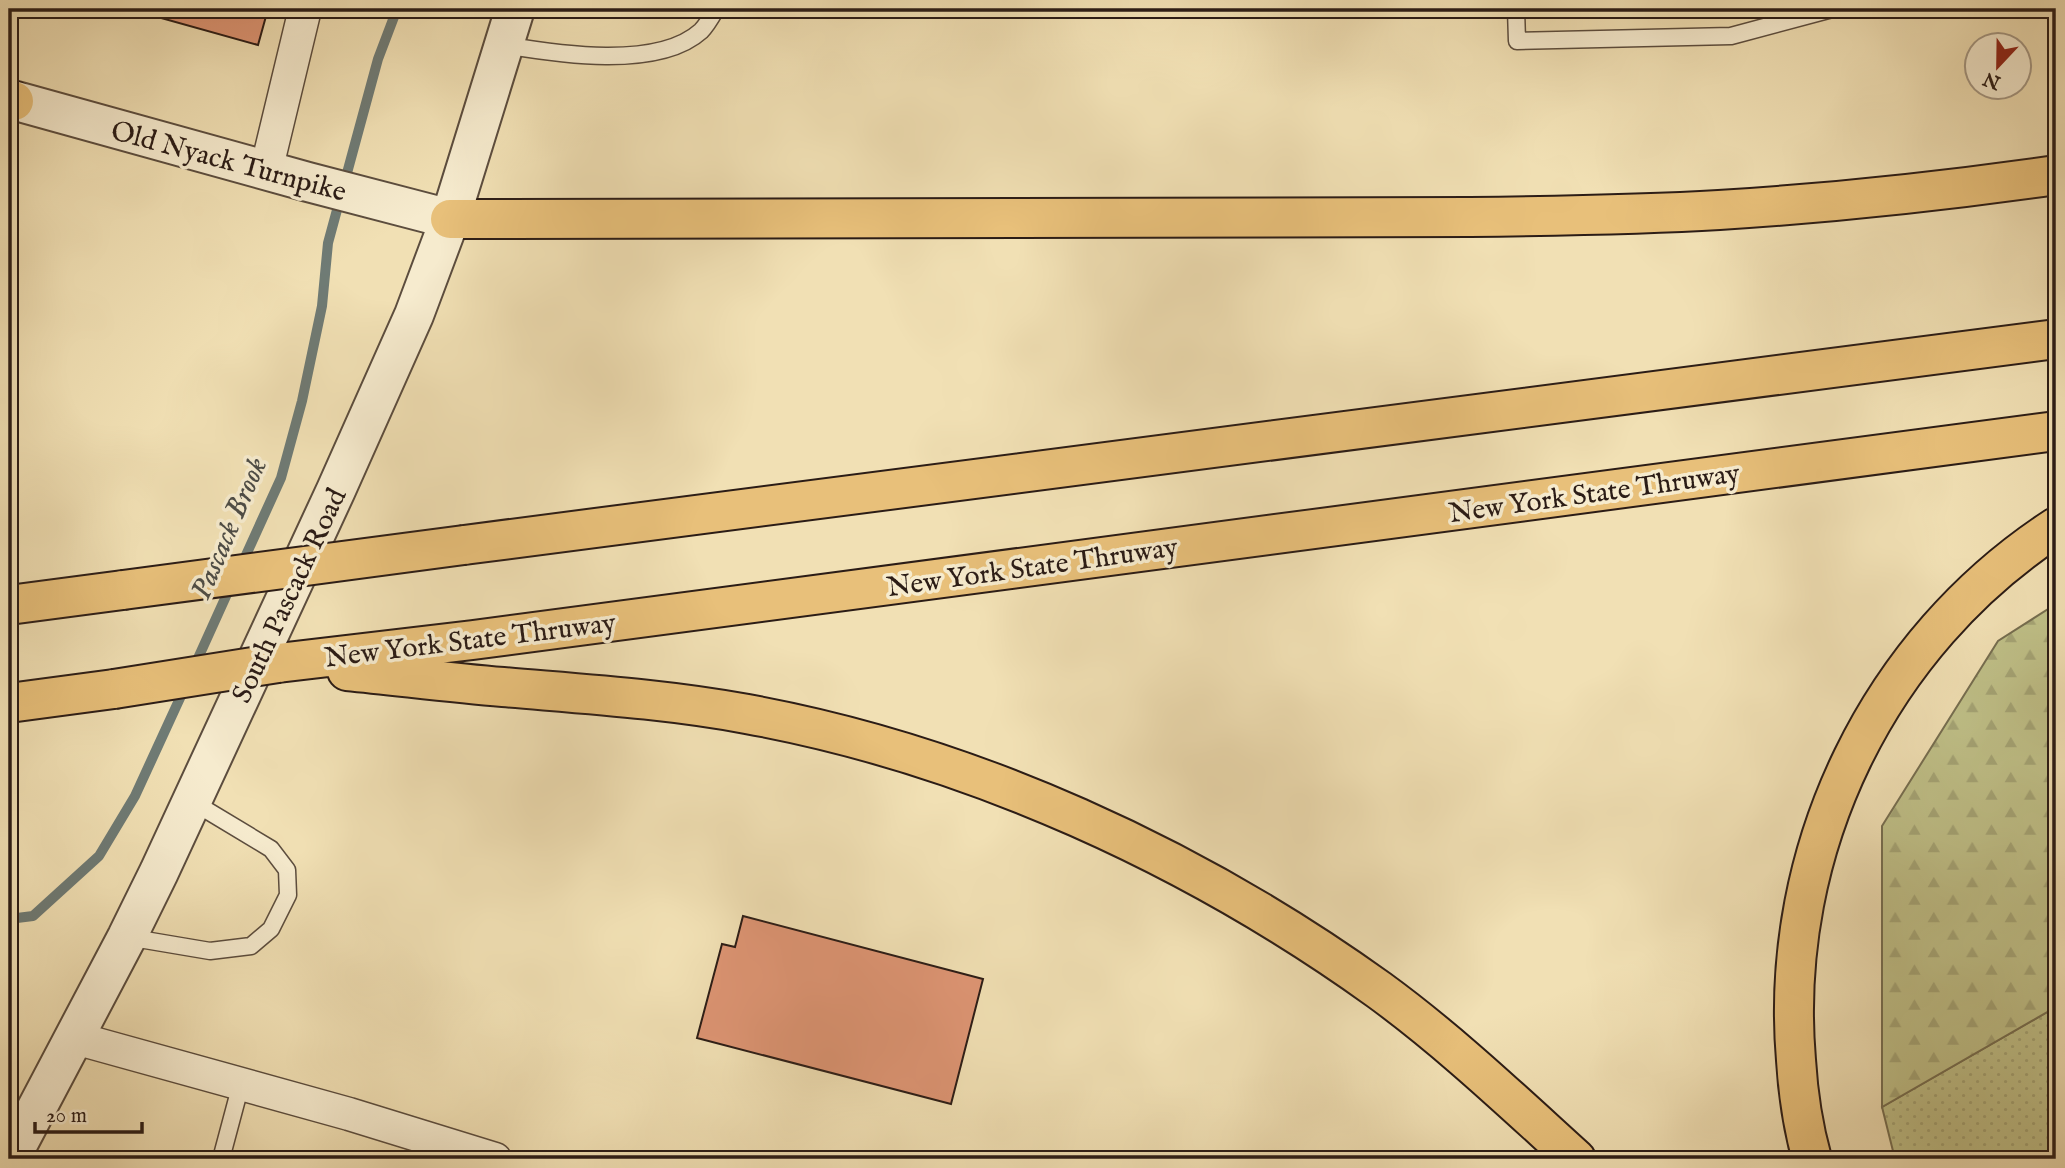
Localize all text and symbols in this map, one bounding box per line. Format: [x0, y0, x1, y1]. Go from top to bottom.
north arrow [1964, 32, 2034, 102]
text: N [1980, 65, 2005, 94]
street label: Old Nyack Turnpike [107, 114, 350, 211]
water label: Pascack Brook [183, 452, 277, 606]
street label: New York State Thruway [1447, 457, 1742, 532]
street label: South Pascack Road [225, 483, 355, 709]
street label: New York State Thruway [885, 531, 1180, 606]
street label: New York State Thruway [323, 606, 618, 677]
scale bar [35, 1091, 142, 1135]
text: 20 m [46, 1103, 87, 1130]

